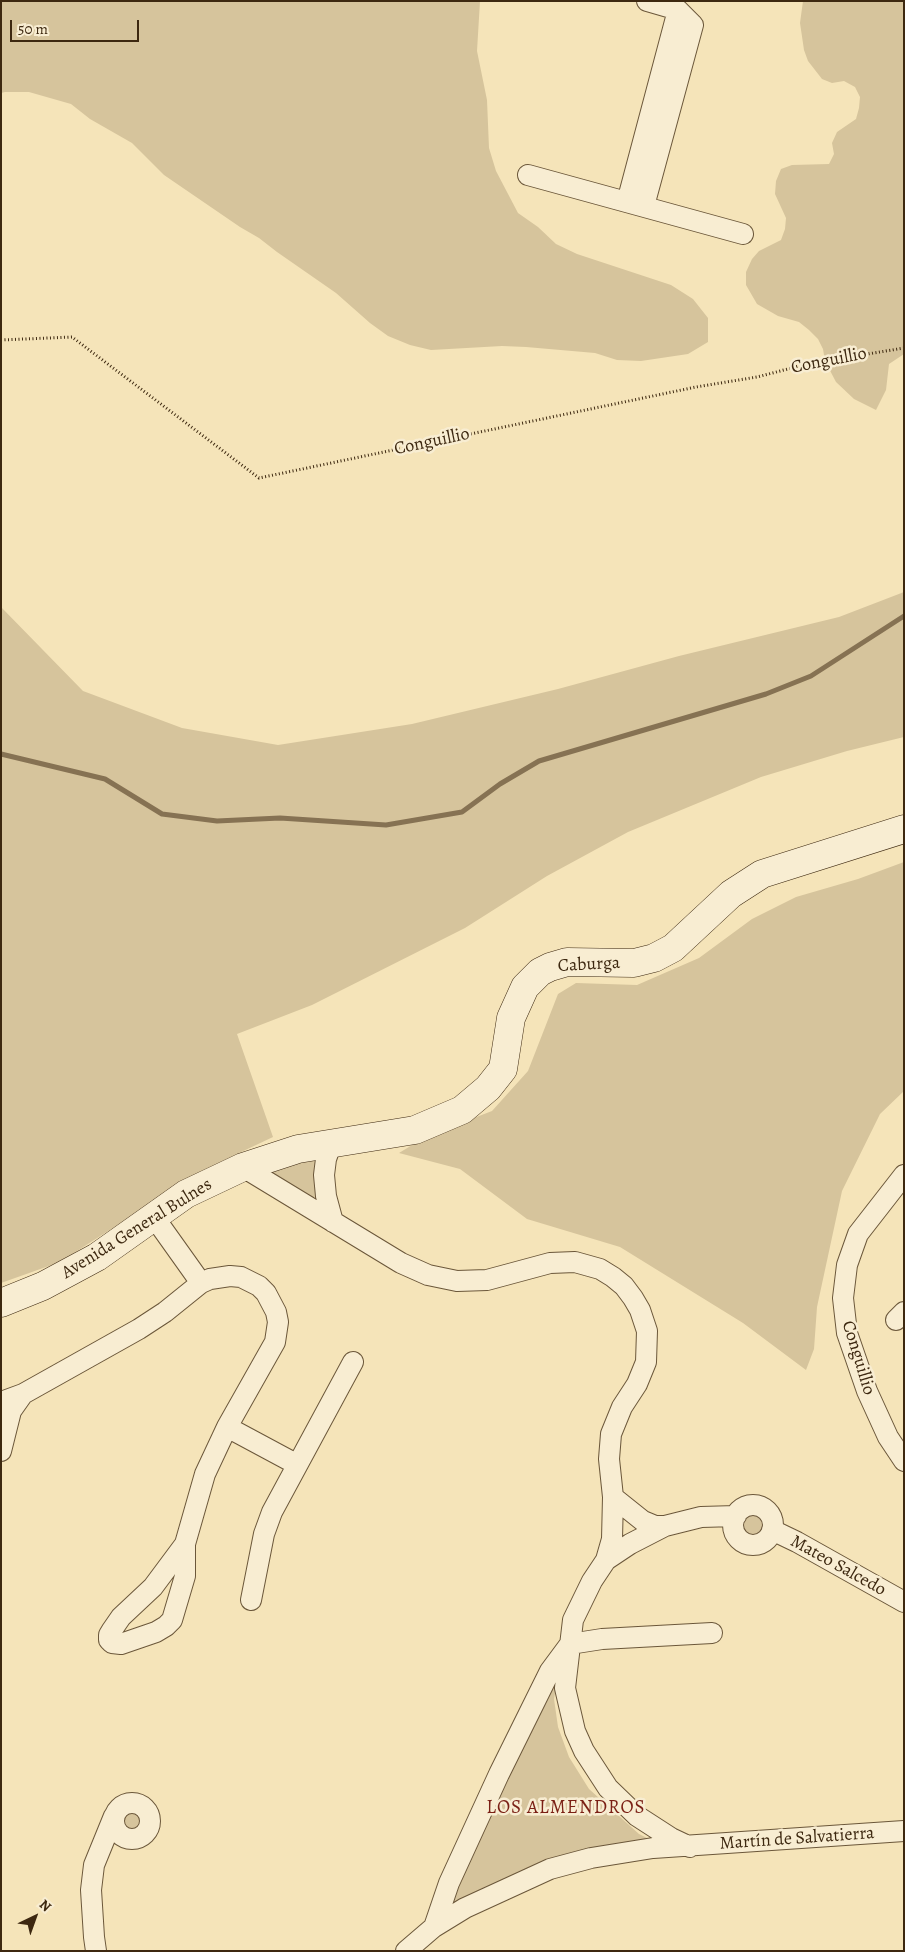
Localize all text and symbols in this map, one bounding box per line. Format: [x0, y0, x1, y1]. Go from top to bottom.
scale bar [12, 10, 141, 42]
text: 50 m [18, 19, 48, 39]
street label: Conguillio [789, 343, 869, 379]
street label: Conguillio [392, 423, 472, 461]
street label: Caburga [557, 953, 621, 977]
street label: Avenida General Bulnes [58, 1174, 216, 1284]
street label: Conguillio [837, 1318, 879, 1398]
street label: Mateo Salcedo [786, 1531, 890, 1601]
district label: LOS ALMENDROS [485, 1797, 647, 1819]
street label: Martín de Salvatierra [719, 1823, 875, 1855]
north arrow [10, 1892, 60, 1942]
text: N [35, 1895, 56, 1916]

